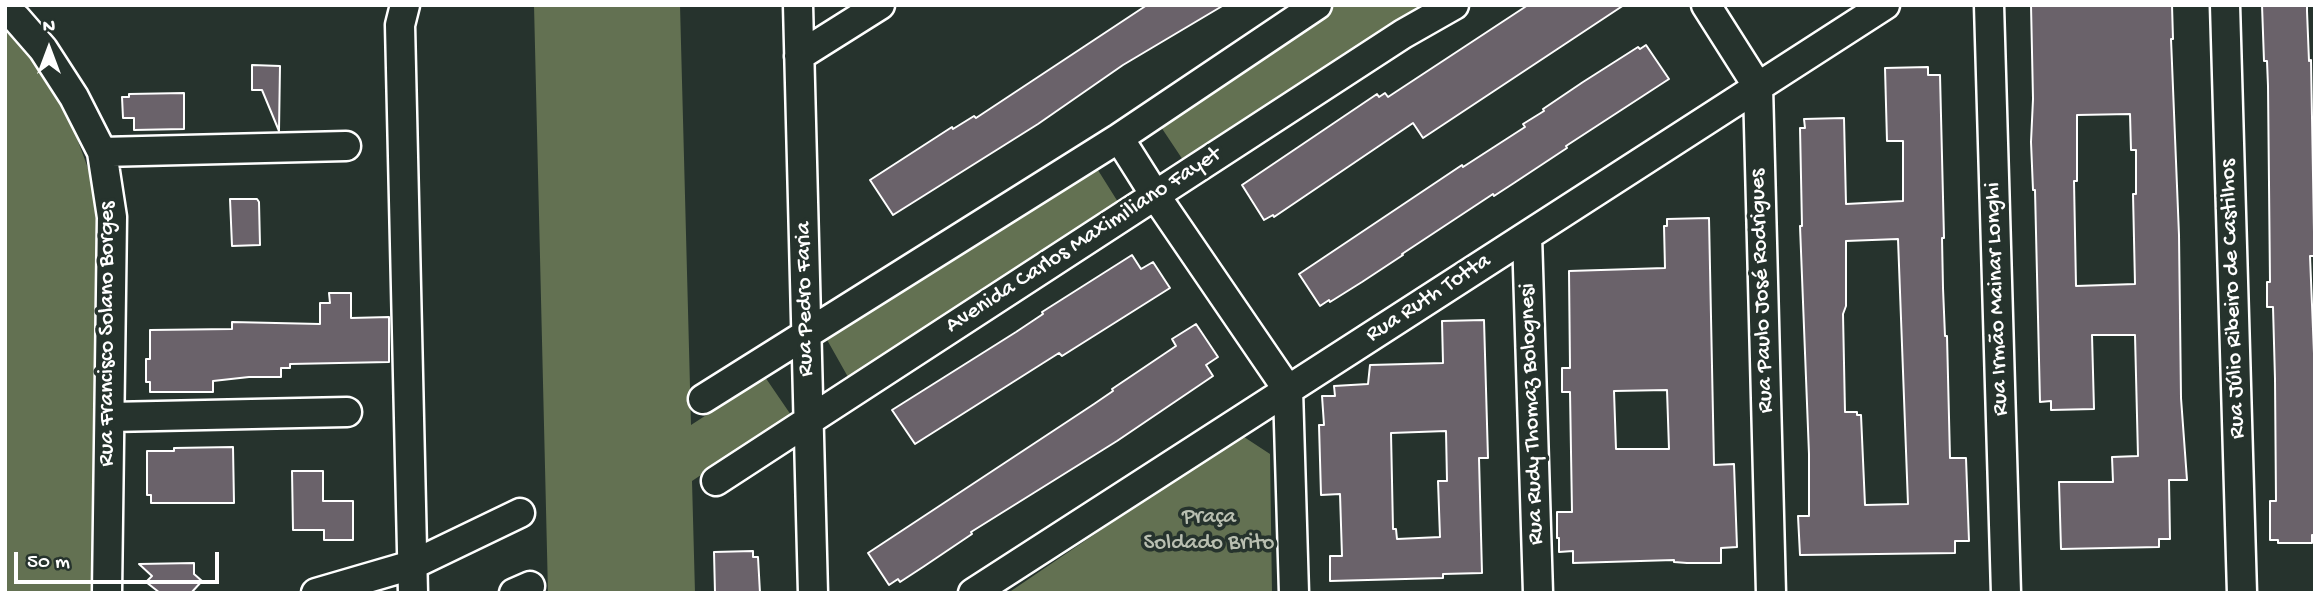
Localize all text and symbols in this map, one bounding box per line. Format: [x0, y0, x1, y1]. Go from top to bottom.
north arrow [14, 14, 84, 84]
text: N [43, 16, 55, 39]
street label: Avenida Carlos Maximiliano Fayet [941, 142, 1227, 340]
street label: Rua Júlio Ribeiro de Castilhos [2215, 159, 2253, 439]
street label: Rua Paulo José Rodrigues [1745, 168, 1781, 414]
street label: Rua Irmão Mainar Longhi [1980, 182, 2016, 416]
street label: Rua Francisco Solano Borges [94, 201, 122, 467]
street label: Rua Pedro Faria [791, 221, 821, 377]
street label: Rua Ruth Totta [1361, 248, 1497, 350]
street label: Rua Rudy Thomaz Bolognesi [1515, 283, 1551, 545]
park label: Praça Soldado Brito [1144, 504, 1274, 558]
scale bar [18, 538, 222, 582]
text: 50 m [27, 551, 70, 576]

